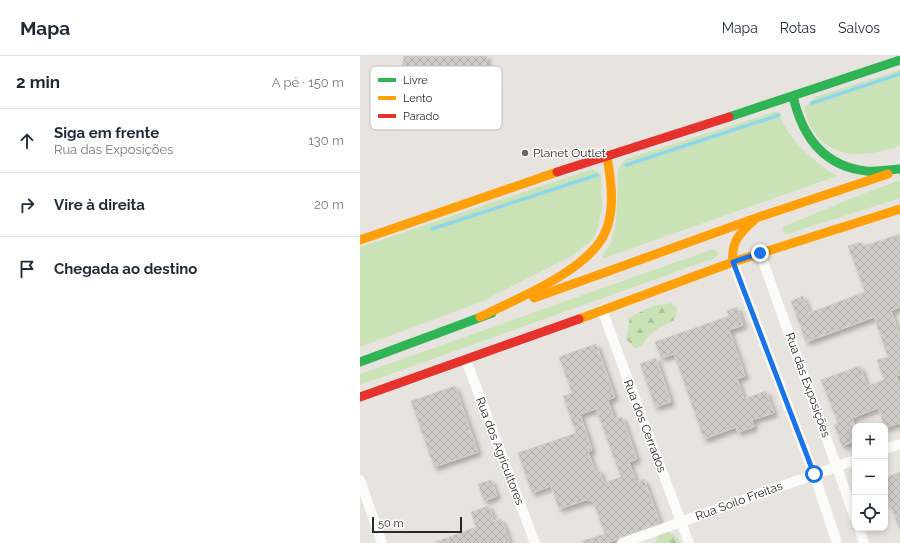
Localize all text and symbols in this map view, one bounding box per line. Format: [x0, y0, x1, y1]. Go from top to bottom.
text: Mapa [20, 17, 70, 39]
text: Mapa [722, 20, 758, 36]
text: Rotas [780, 20, 816, 36]
text: Salvos [838, 20, 880, 36]
legend [370, 66, 502, 130]
text: 2 min [16, 72, 60, 92]
text: Livre [403, 74, 428, 87]
text: A pé · 150 m [272, 75, 344, 90]
text: Lento [403, 92, 433, 105]
text: Parado [403, 110, 439, 123]
text: Siga em frente [54, 124, 159, 142]
icon: ahead [16, 130, 38, 152]
text: 130 m [308, 133, 344, 148]
text: Rua das Exposições [54, 142, 173, 157]
place label: Planet Outlet [533, 146, 606, 160]
marker: Planet Outlet [520, 148, 530, 158]
icon: right [16, 194, 38, 216]
text: Vire à direita [54, 196, 145, 214]
text: 20 m [314, 197, 344, 212]
route end [751, 244, 769, 262]
icon: arrive [16, 258, 38, 280]
text: Chegada ao destino [54, 260, 197, 278]
street label: Rua das Exposições [783, 331, 833, 439]
street label: Rua dos Cerrados [621, 377, 669, 475]
street label: Rua dos Agricultores [473, 395, 527, 507]
map controls [852, 423, 888, 531]
button: + [852, 423, 888, 459]
button: − [852, 459, 888, 495]
route start [805, 465, 823, 483]
street label: Rua Soilo Freitas [694, 479, 785, 523]
button: locate [852, 495, 888, 531]
scale bar [372, 515, 462, 534]
text: 50 m [378, 517, 404, 530]

